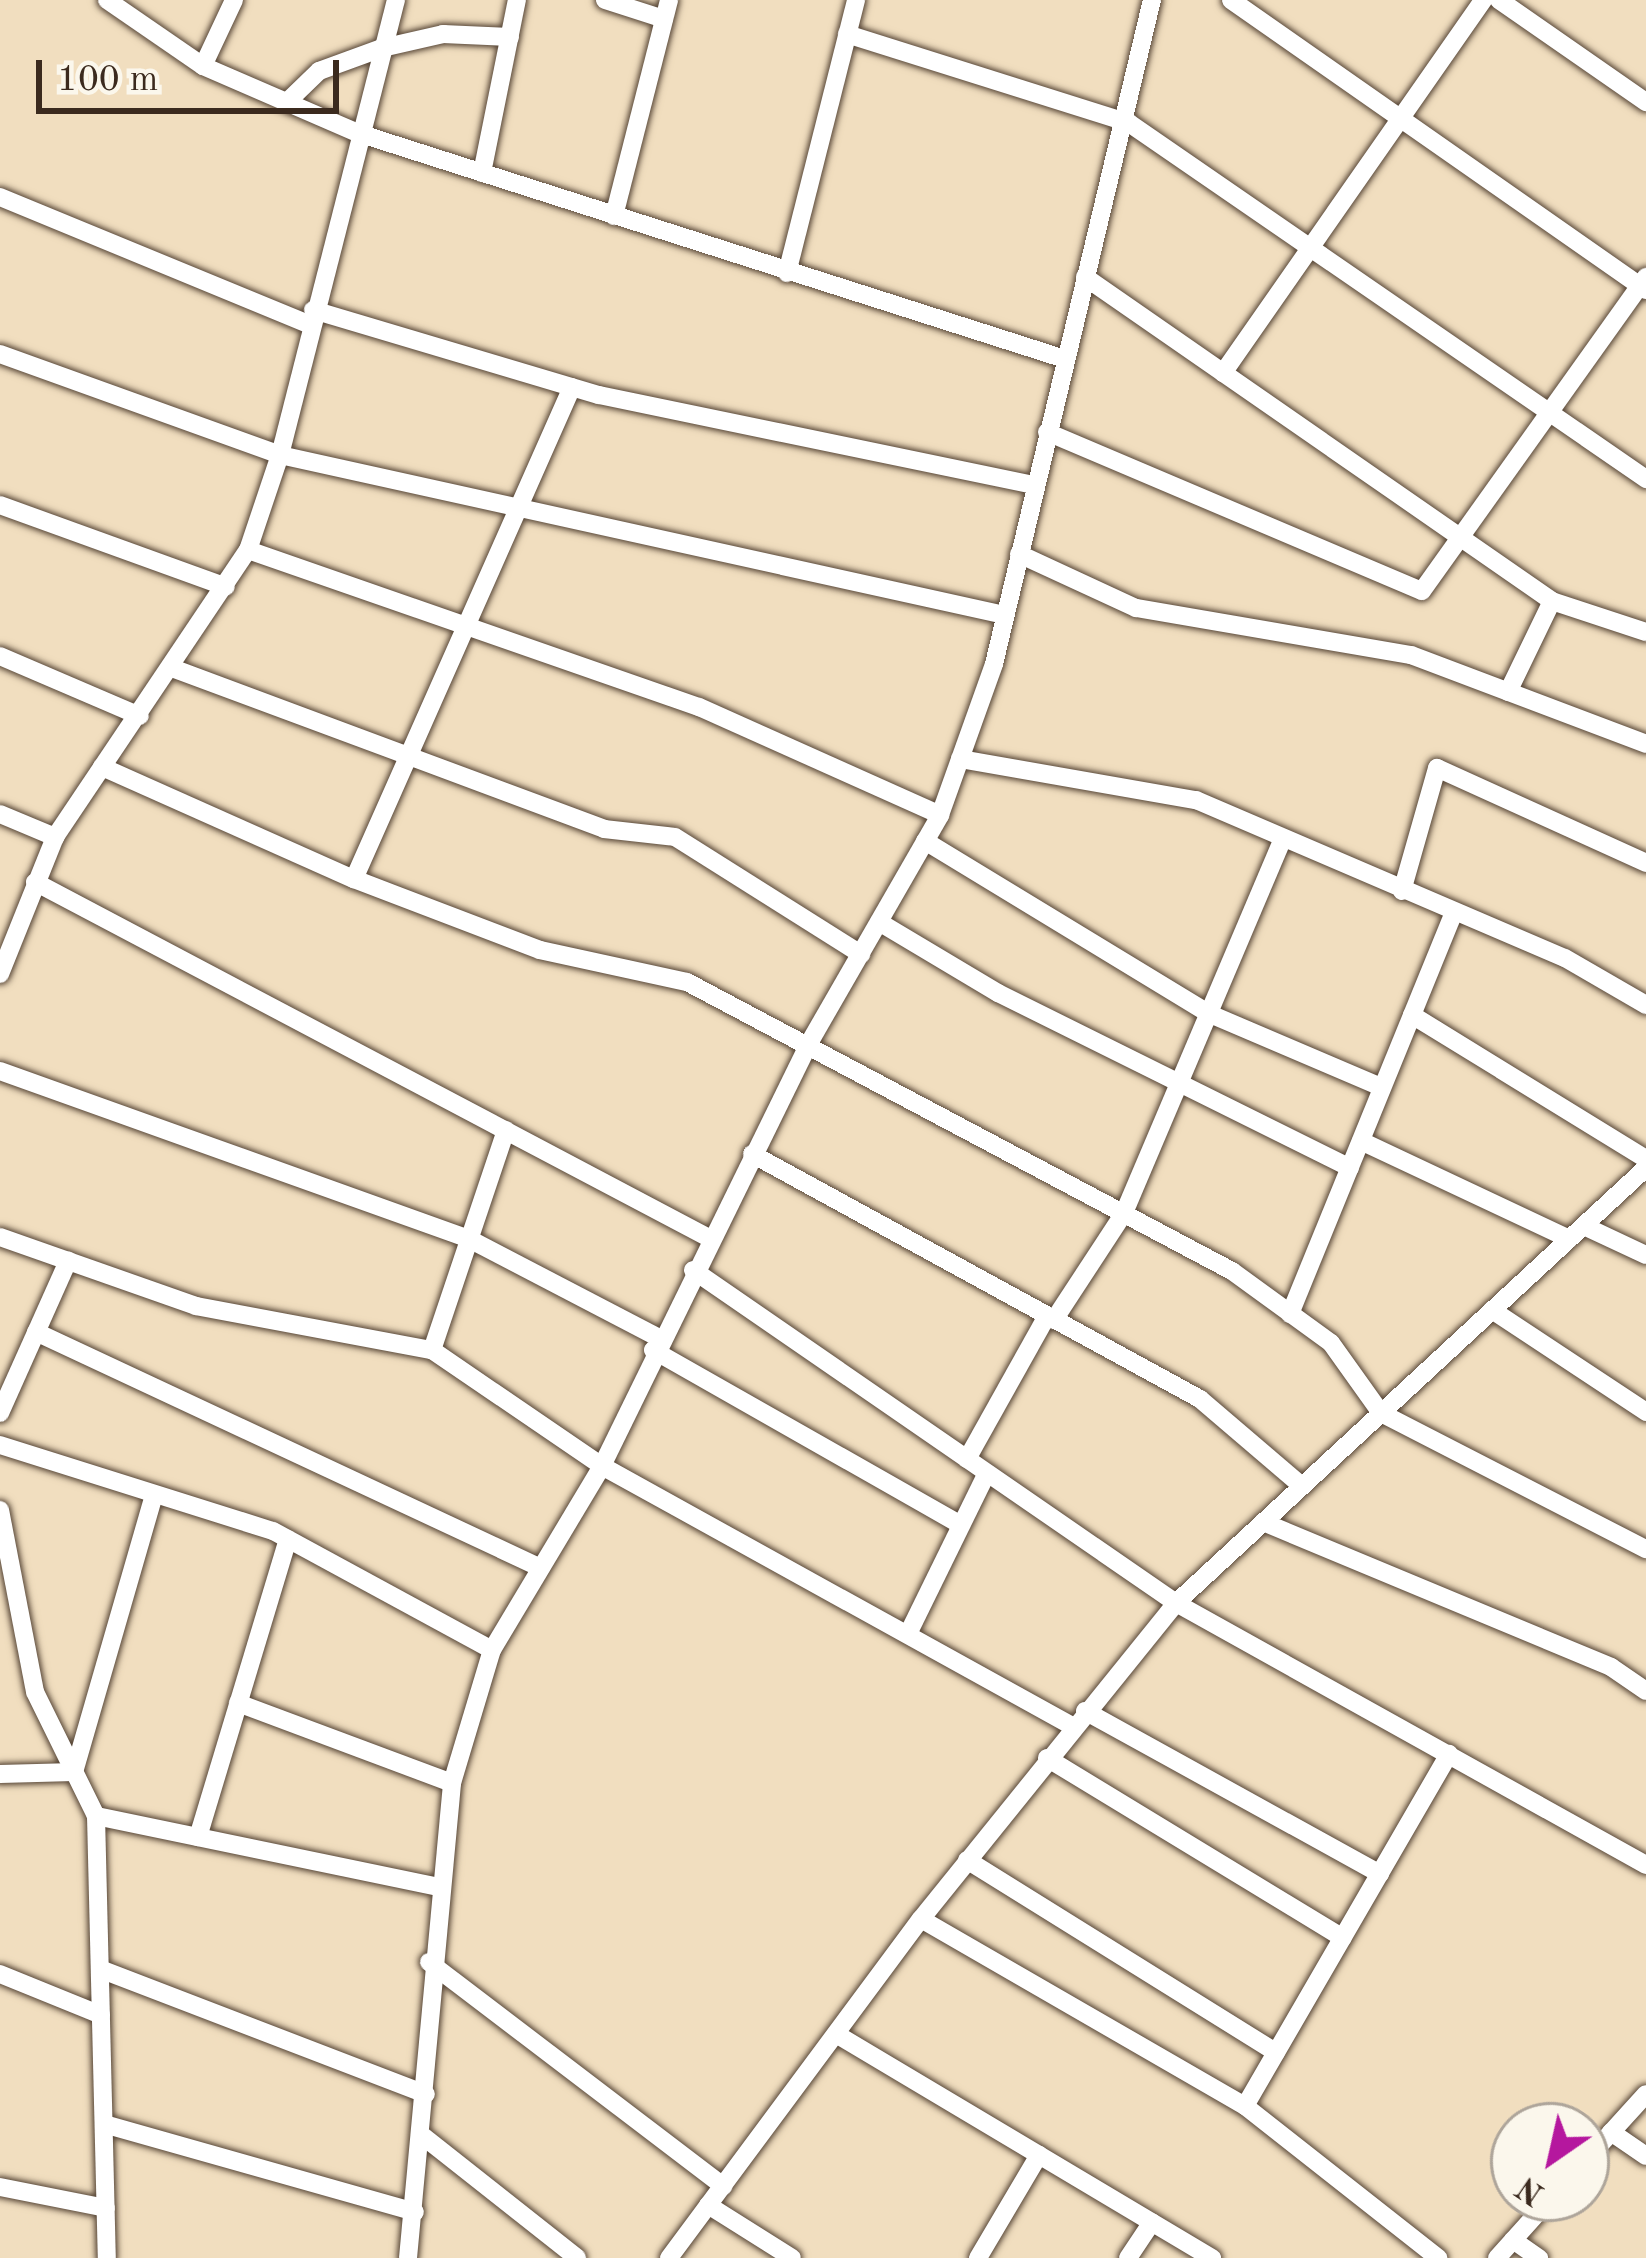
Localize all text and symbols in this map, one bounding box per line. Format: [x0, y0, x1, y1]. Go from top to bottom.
scale bar [42, 36, 345, 110]
text: 100 m [57, 63, 158, 99]
north arrow [1490, 2102, 1610, 2222]
text: N [1512, 2169, 1551, 2211]

